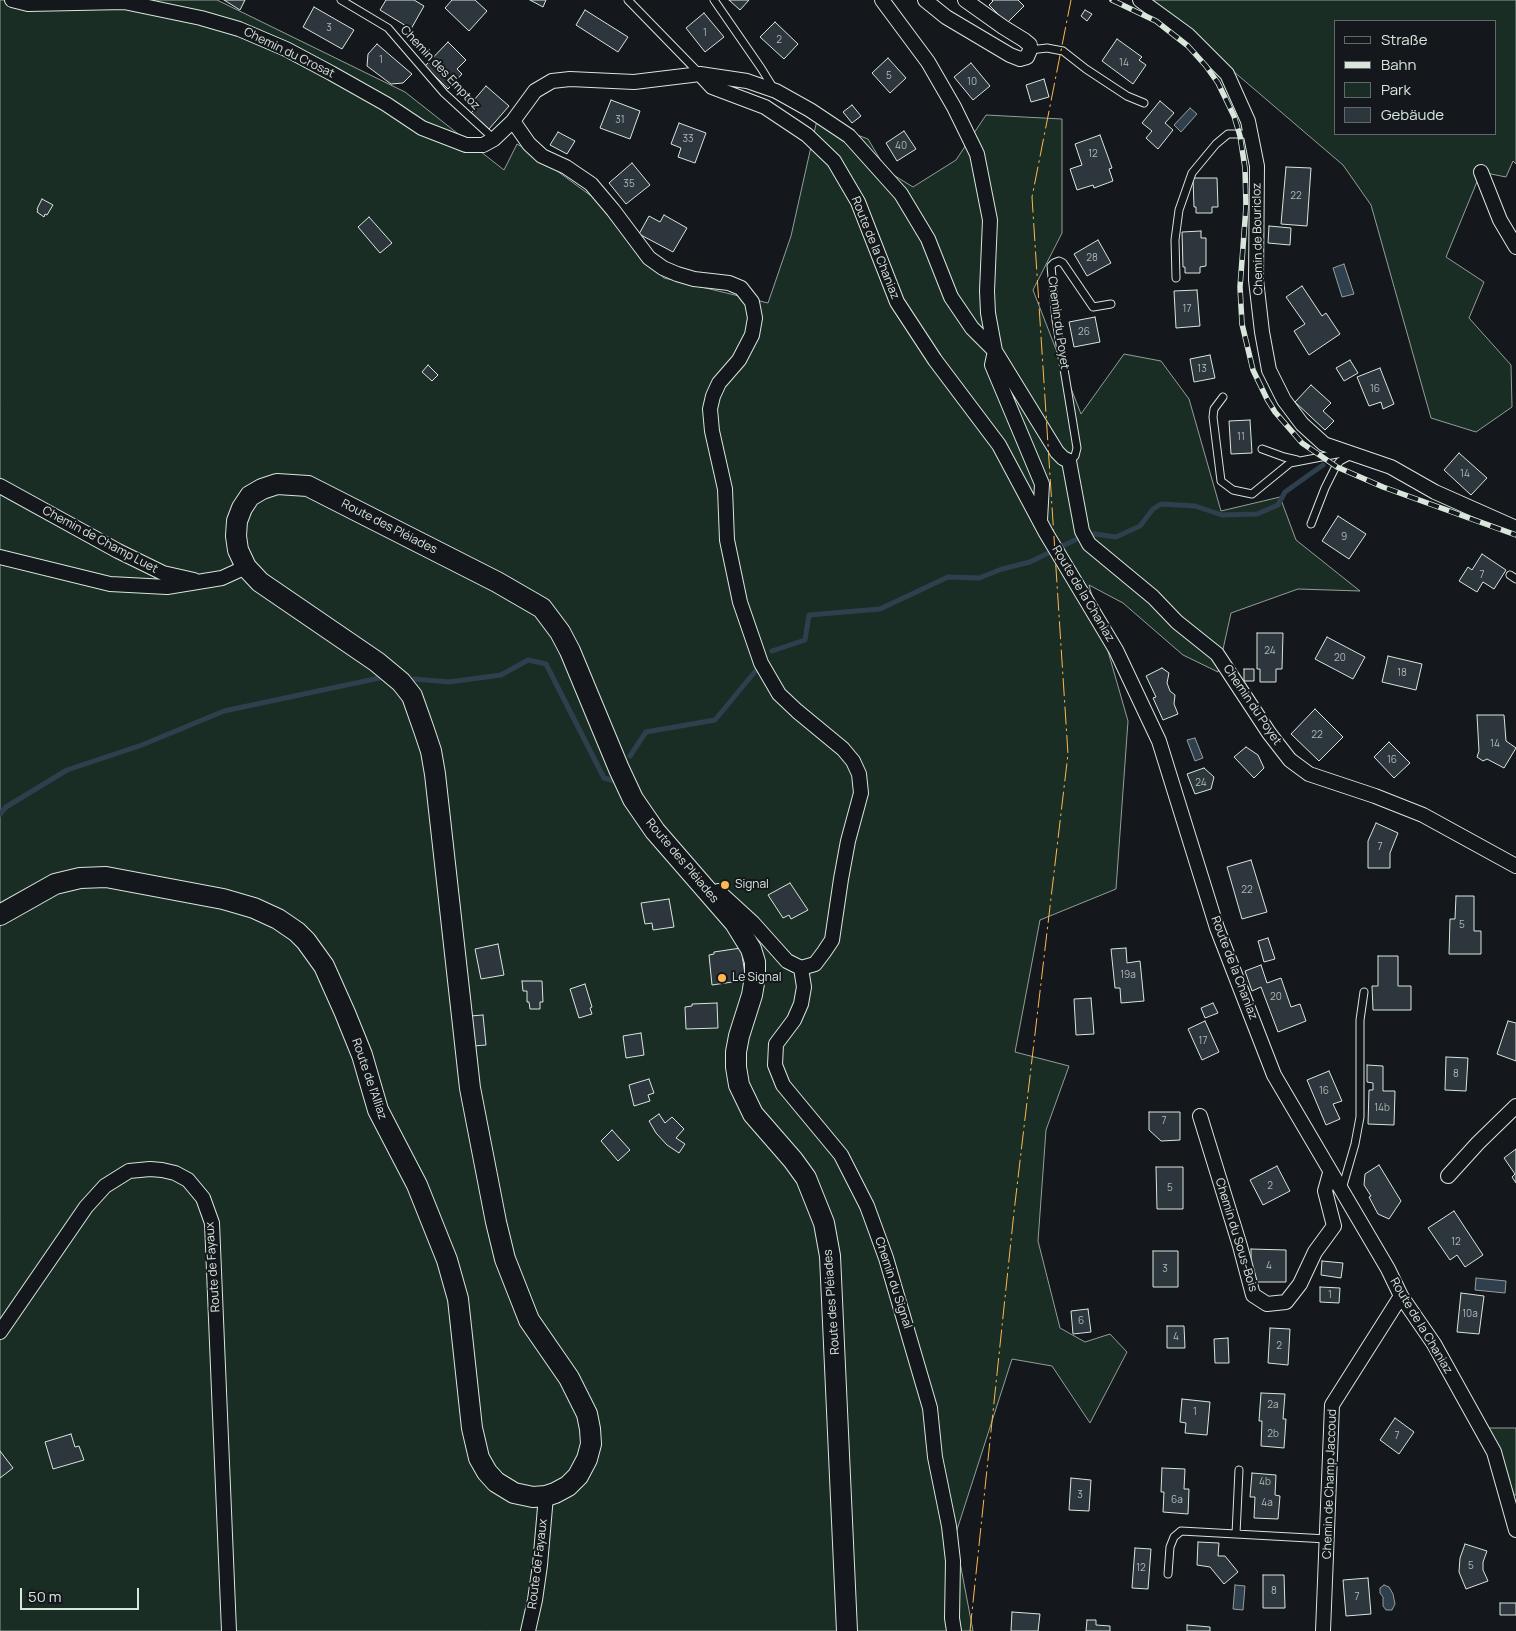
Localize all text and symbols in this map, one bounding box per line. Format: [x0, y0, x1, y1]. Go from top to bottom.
legend [1334, 20, 1496, 135]
house number: 3 [326, 22, 332, 34]
street label: Chemin des Emptoz [397, 23, 483, 113]
street label: Chemin du Crosat [241, 25, 337, 81]
house number: 1 [703, 27, 707, 39]
text: Straße [1381, 29, 1427, 50]
house number: 2 [776, 34, 782, 46]
house number: 1 [379, 54, 383, 66]
text: Bahn [1381, 54, 1416, 75]
house number: 14 [1119, 57, 1129, 69]
house number: 5 [886, 70, 892, 82]
house number: 10 [967, 76, 977, 88]
text: Park [1381, 79, 1411, 100]
text: Gebäude [1381, 104, 1444, 125]
house number: 31 [615, 114, 625, 126]
house number: 33 [682, 133, 694, 145]
house number: 40 [895, 140, 907, 152]
house number: 12 [1088, 148, 1098, 160]
house number: 35 [623, 178, 635, 190]
street label: Chemin de Bouricloz [1250, 183, 1266, 295]
house number: 22 [1290, 190, 1302, 202]
street label: Route de la Chaniaz [848, 195, 902, 301]
house number: 28 [1086, 252, 1098, 264]
street label: Chemin du Poyet [1044, 276, 1072, 370]
house number: 17 [1183, 303, 1191, 315]
house number: 26 [1078, 326, 1090, 338]
house number: 13 [1197, 363, 1207, 375]
house number: 16 [1370, 383, 1380, 395]
house number: 11 [1237, 431, 1245, 443]
house number: 14 [1460, 468, 1470, 480]
street label: Route des Pléiades [339, 497, 439, 557]
street label: Chemin de Champ Luet [40, 503, 160, 577]
house number: 9 [1341, 531, 1347, 543]
street label: Route de la Chaniaz [1049, 543, 1117, 645]
house number: 7 [1479, 569, 1485, 581]
house number: 24 [1264, 645, 1276, 657]
house number: 20 [1334, 652, 1346, 664]
street label: Chemin du Poyet [1220, 662, 1284, 748]
house number: 18 [1397, 667, 1407, 679]
house number: 22 [1311, 729, 1323, 741]
house number: 14 [1490, 738, 1500, 750]
house number: 16 [1387, 754, 1397, 766]
house number: 24 [1195, 777, 1207, 789]
street label: Route des Pléiades [643, 816, 721, 906]
house number: 7 [1377, 841, 1383, 853]
place label: Signal [735, 878, 769, 892]
marker: Signal [719, 879, 731, 891]
house number: 22 [1241, 884, 1253, 896]
street label: Route de la Chaniaz [1208, 914, 1260, 1022]
house number: 5 [1459, 919, 1465, 931]
house number: 19a [1120, 969, 1136, 981]
place label: Le Signal [732, 971, 781, 985]
marker: Le Signal [716, 972, 728, 984]
house number: 20 [1270, 991, 1282, 1003]
house number: 17 [1199, 1035, 1207, 1047]
street label: Route de l'Alliaz [348, 1037, 390, 1121]
house number: 8 [1453, 1068, 1459, 1080]
house number: 16 [1319, 1085, 1329, 1097]
house number: 14b [1374, 1102, 1390, 1114]
house number: 7 [1161, 1115, 1167, 1127]
street label: Chemin du Sous-Bois [1212, 1176, 1260, 1294]
house number: 2 [1267, 1180, 1273, 1192]
house number: 5 [1167, 1182, 1173, 1194]
street label: Route de Fayaux [203, 1221, 223, 1313]
street label: Chemin du Signal [871, 1235, 915, 1331]
house number: 12 [1451, 1236, 1461, 1248]
street label: Route des Pléiades [821, 1249, 843, 1355]
house number: 4 [1266, 1260, 1272, 1272]
house number: 3 [1162, 1263, 1168, 1275]
street label: Route de la Chaniaz [1387, 1275, 1455, 1377]
house number: 1 [1328, 1289, 1332, 1301]
house number: 10a [1462, 1308, 1478, 1320]
house number: 6 [1078, 1315, 1084, 1327]
house number: 4 [1173, 1331, 1179, 1343]
house number: 2 [1276, 1340, 1282, 1352]
house number: 2a [1267, 1399, 1279, 1411]
house number: 1 [1193, 1406, 1197, 1418]
street label: Chemin de Champ Jaccoud [1320, 1409, 1340, 1559]
house number: 2b [1267, 1428, 1279, 1440]
house number: 7 [1394, 1430, 1400, 1442]
house number: 4b [1259, 1476, 1271, 1488]
house number: 3 [1077, 1489, 1083, 1501]
house number: 6a [1171, 1494, 1183, 1506]
house number: 4a [1261, 1497, 1273, 1509]
street label: Route de Fayaux [525, 1518, 551, 1610]
house number: 5 [1468, 1560, 1474, 1572]
house number: 12 [1136, 1562, 1146, 1574]
scale bar [22, 1578, 141, 1610]
house number: 8 [1271, 1585, 1277, 1597]
text: 50 m [28, 1586, 62, 1607]
house number: 7 [1354, 1591, 1360, 1603]

